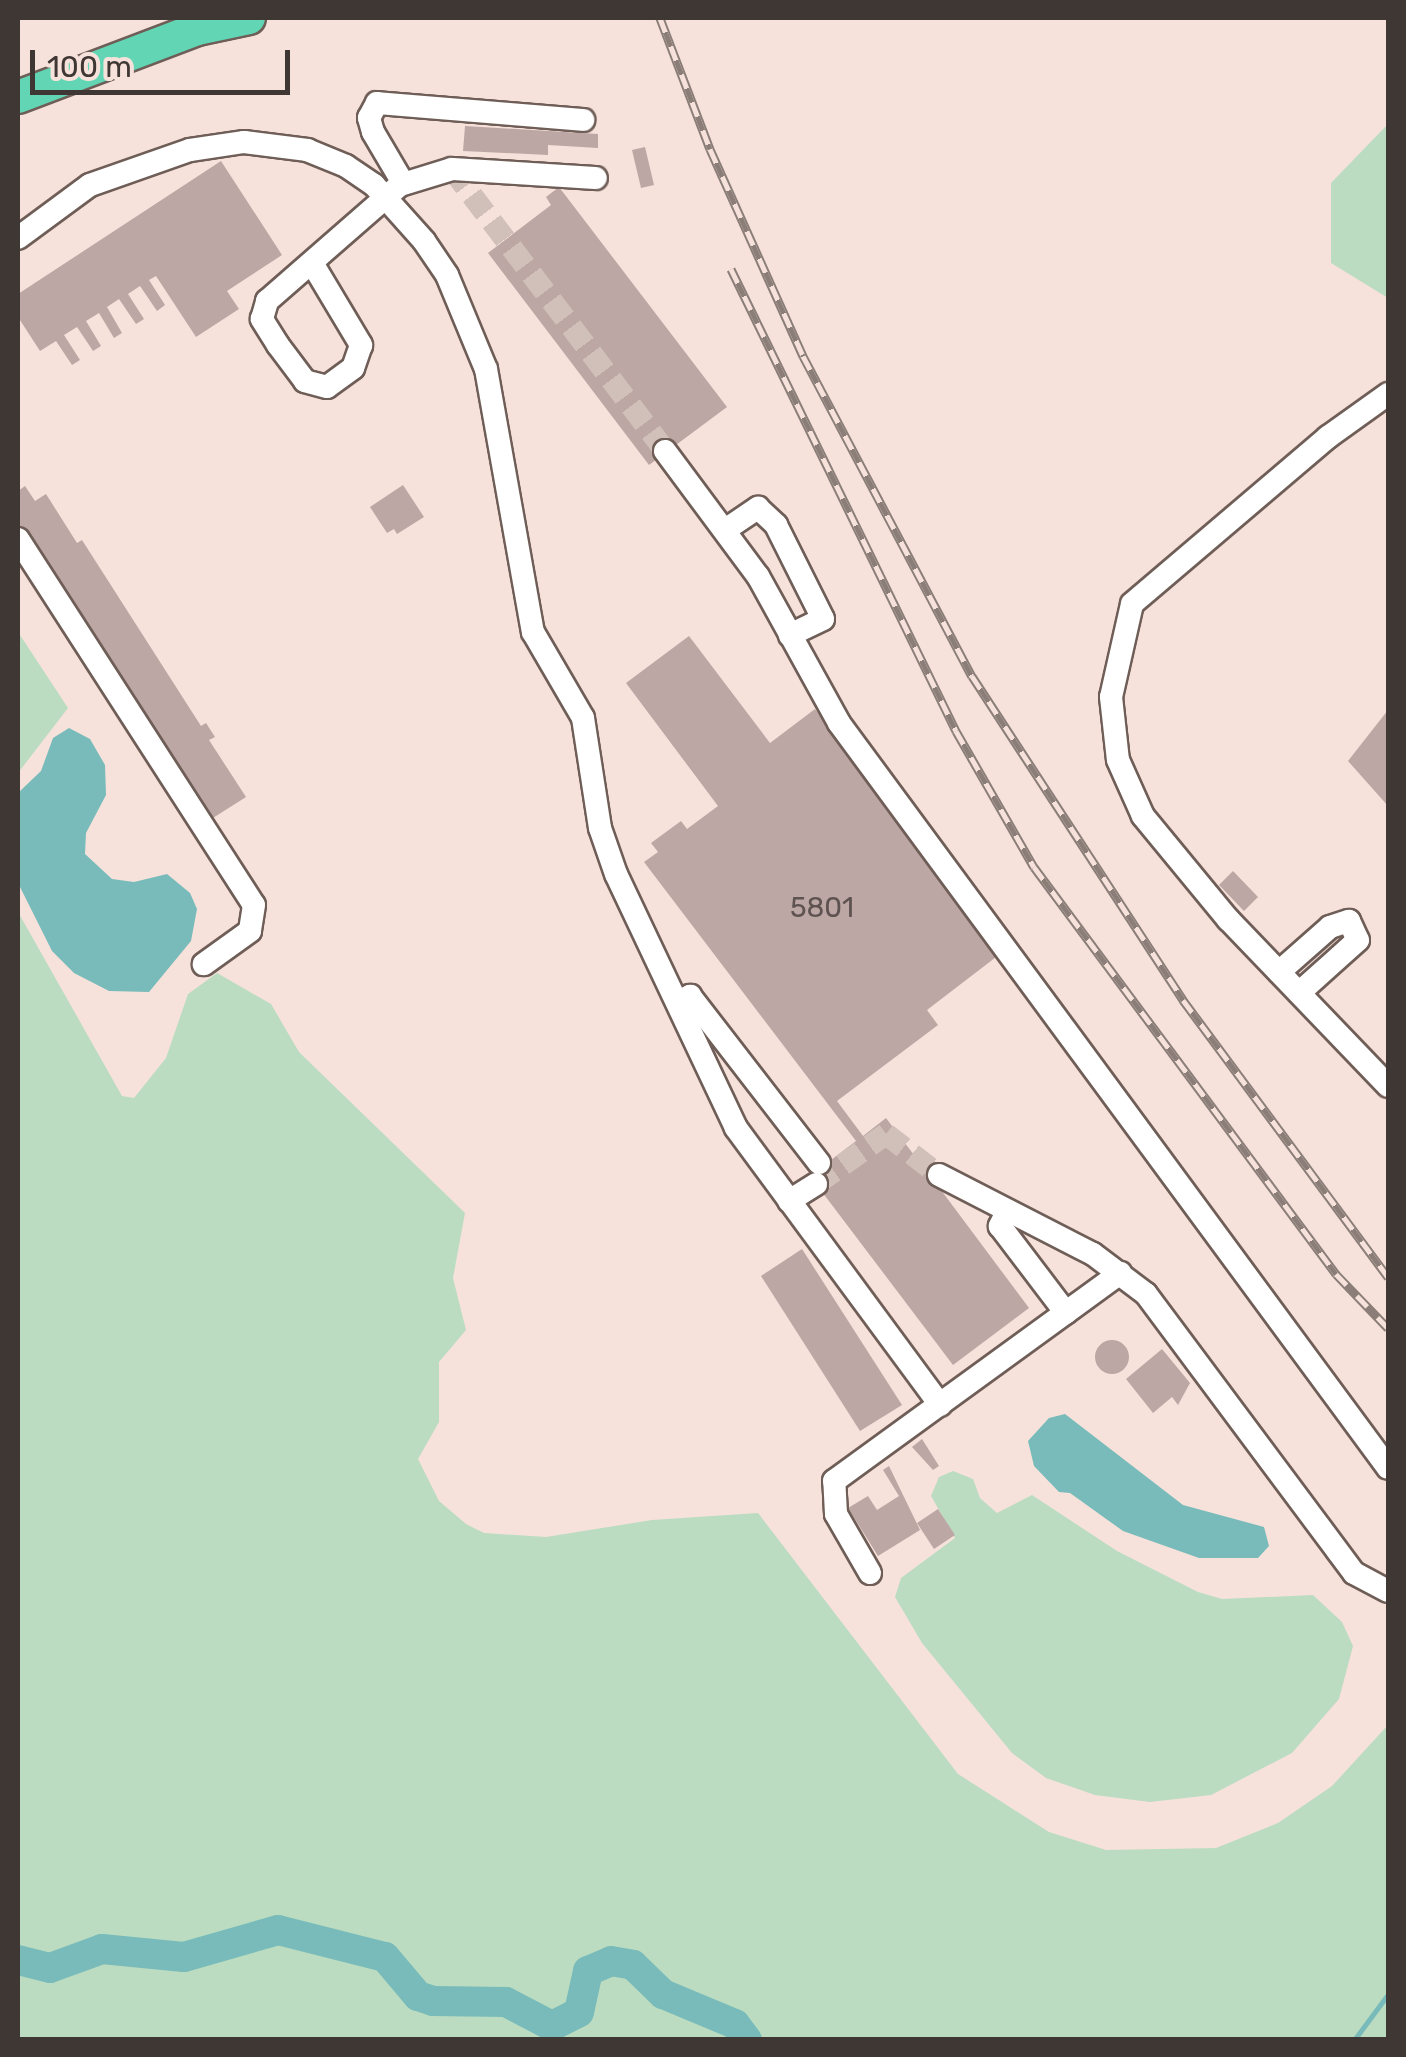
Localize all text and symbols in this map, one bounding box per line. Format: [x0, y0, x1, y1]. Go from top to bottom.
scale bar [35, 30, 295, 92]
text: 100 m [47, 49, 132, 85]
house number: 5801 [790, 891, 854, 925]

